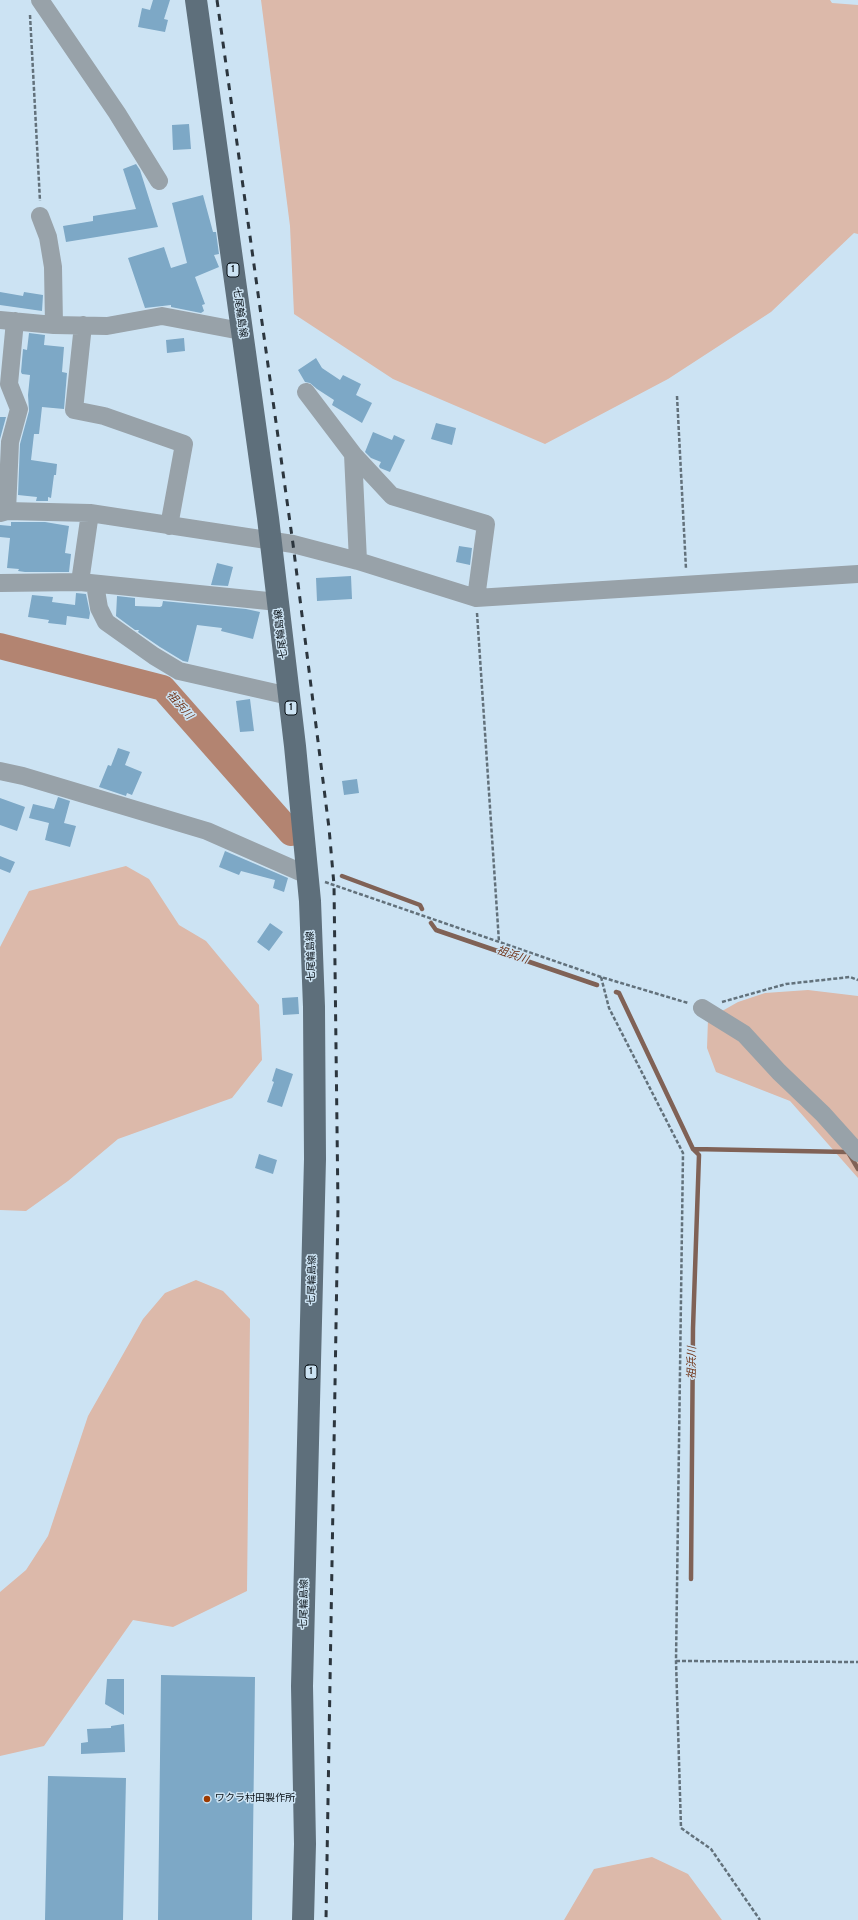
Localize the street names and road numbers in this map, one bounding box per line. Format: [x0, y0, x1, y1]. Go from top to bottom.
road number: 1 [227, 263, 239, 277]
street label: 七尾輪島線 [230, 287, 248, 339]
street label: 七尾輪島線 [273, 608, 291, 660]
road number: 1 [285, 701, 297, 715]
street label: 七尾輪島線 [305, 931, 319, 981]
street label: 七尾輪島線 [307, 1255, 319, 1305]
road number: 1 [305, 1365, 317, 1379]
street label: 七尾輪島線 [299, 1579, 311, 1629]

